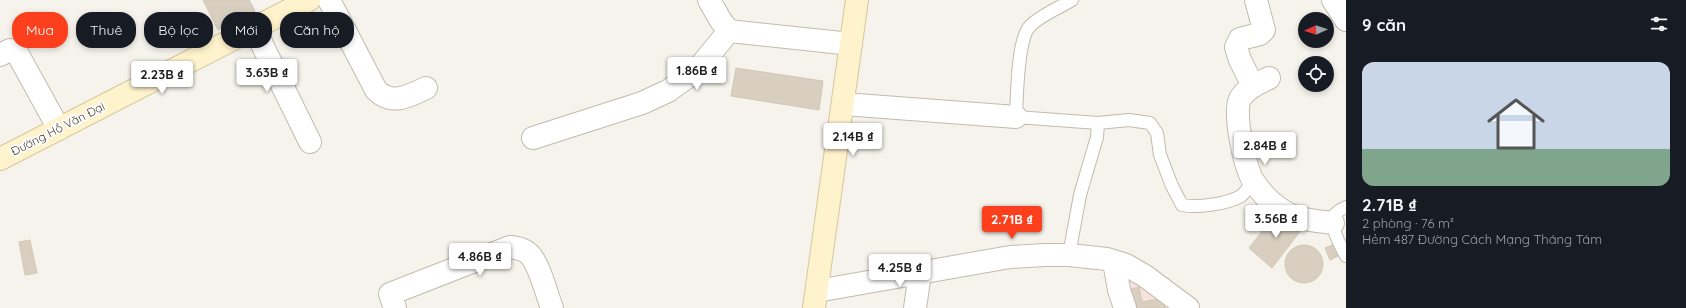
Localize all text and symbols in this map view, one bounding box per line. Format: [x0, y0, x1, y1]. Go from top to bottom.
chip: Mua [12, 12, 68, 48]
chip: Thuê [76, 12, 136, 48]
chip: Bộ lọc [144, 12, 213, 48]
chip: Mới [221, 12, 272, 48]
chip: Căn hộ [280, 12, 354, 48]
north arrow [1298, 12, 1334, 48]
map controls [1298, 12, 1334, 92]
icon: filters [1648, 13, 1670, 35]
text: 9 căn [1362, 14, 1406, 35]
button: locate [1298, 56, 1334, 92]
pin: 1.86B ₫ [660, 57, 734, 91]
pin: 3.63B ₫ [230, 59, 304, 93]
pin: 2.23B ₫ [125, 61, 199, 95]
text: 1.86B ₫ [676, 62, 718, 78]
text: 3.63B ₫ [245, 64, 289, 80]
text: 2.23B ₫ [140, 66, 184, 82]
icon: home [1480, 88, 1552, 160]
street label: Đường Hồ Văn Đại [8, 98, 107, 159]
pin: 2.14B ₫ [816, 123, 890, 157]
text: 2.14B ₫ [832, 128, 874, 144]
pin: 2.84B ₫ [1228, 132, 1302, 166]
text: 2.84B ₫ [1243, 137, 1287, 153]
text: 2.71B ₫ [1362, 194, 1417, 215]
pin: 3.56B ₫ [1239, 205, 1313, 239]
pin: 2.71B ₫ [975, 206, 1049, 240]
text: 3.56B ₫ [1254, 210, 1298, 226]
text: 2.71B ₫ [991, 211, 1033, 227]
text: 2 phòng · 76 m² [1362, 215, 1454, 231]
text: Hẻm 487 Đường Cách Mạng Tháng Tám [1362, 231, 1602, 247]
pin: 4.86B ₫ [443, 243, 517, 277]
text: 4.86B ₫ [458, 248, 502, 264]
pin: 4.25B ₫ [863, 254, 937, 288]
text: 4.25B ₫ [878, 259, 922, 275]

